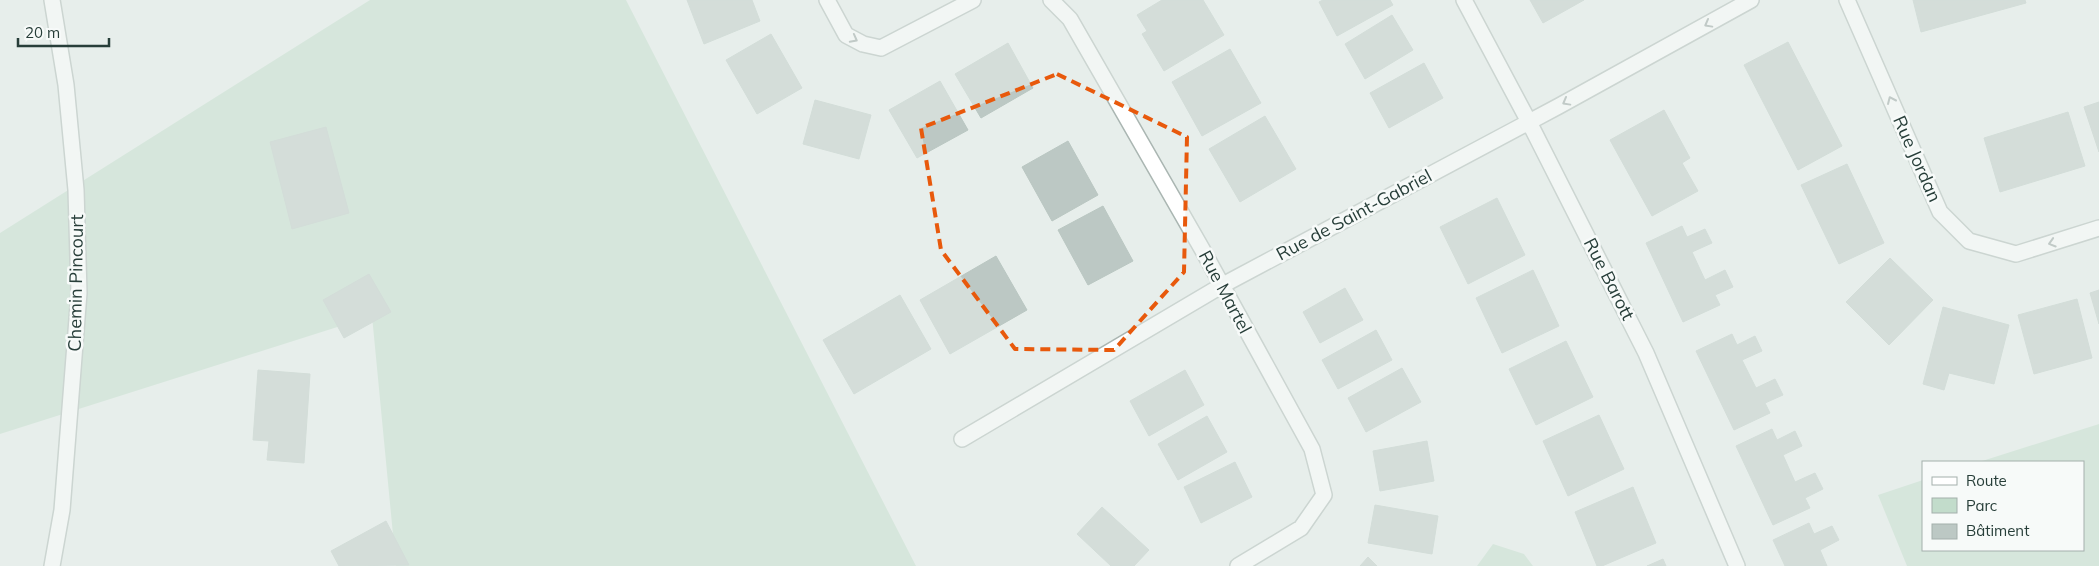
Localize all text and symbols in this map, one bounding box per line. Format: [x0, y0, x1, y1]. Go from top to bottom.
scale bar [18, 15, 109, 47]
one-way arrow [1705, 17, 1714, 27]
text: 20 m [25, 23, 60, 42]
one-way arrow [848, 33, 857, 43]
one-way arrow [1562, 96, 1571, 106]
one-way arrow [1887, 96, 1898, 105]
street label: Rue Jordan [1888, 112, 1947, 206]
street label: Rue de Saint-Gabriel [1272, 164, 1436, 265]
street label: Chemin Pincourt [63, 214, 88, 352]
street label: Rue Barott [1579, 234, 1640, 324]
one-way arrow [2049, 237, 2057, 247]
street label: Rue Martel [1194, 246, 1257, 337]
legend [1922, 461, 2084, 551]
text: Route [1966, 471, 2007, 490]
text: Parc [1966, 496, 1997, 515]
text: Bâtiment [1966, 521, 2029, 540]

